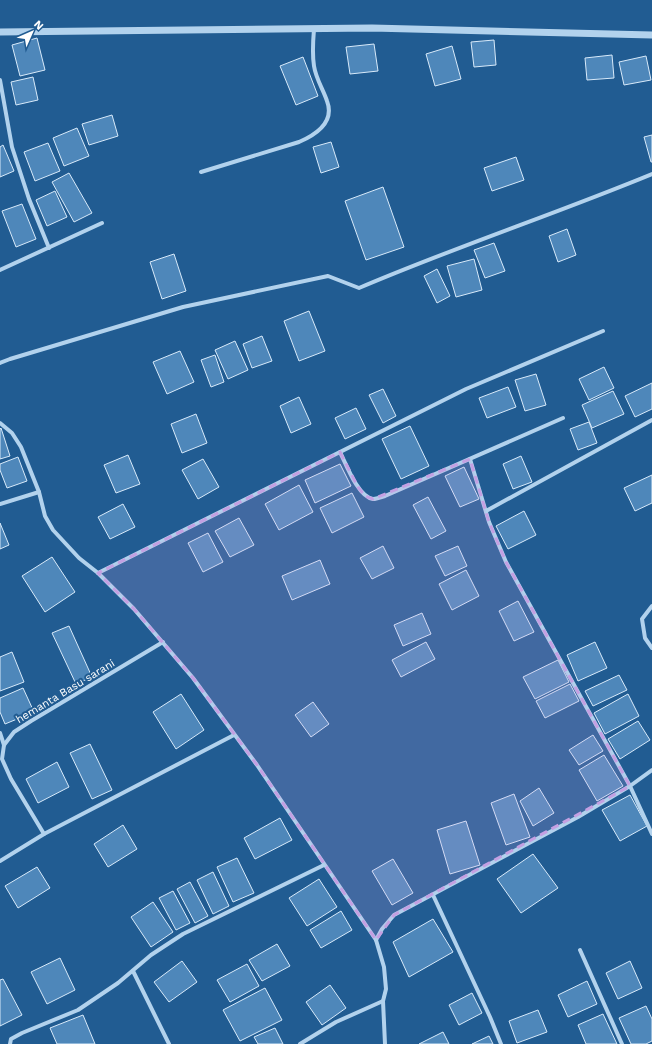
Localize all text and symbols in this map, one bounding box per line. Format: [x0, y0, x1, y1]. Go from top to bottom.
north arrow [12, 12, 52, 52]
text: N [31, 18, 46, 33]
street label: hemanta Basu sarani [13, 657, 117, 726]

